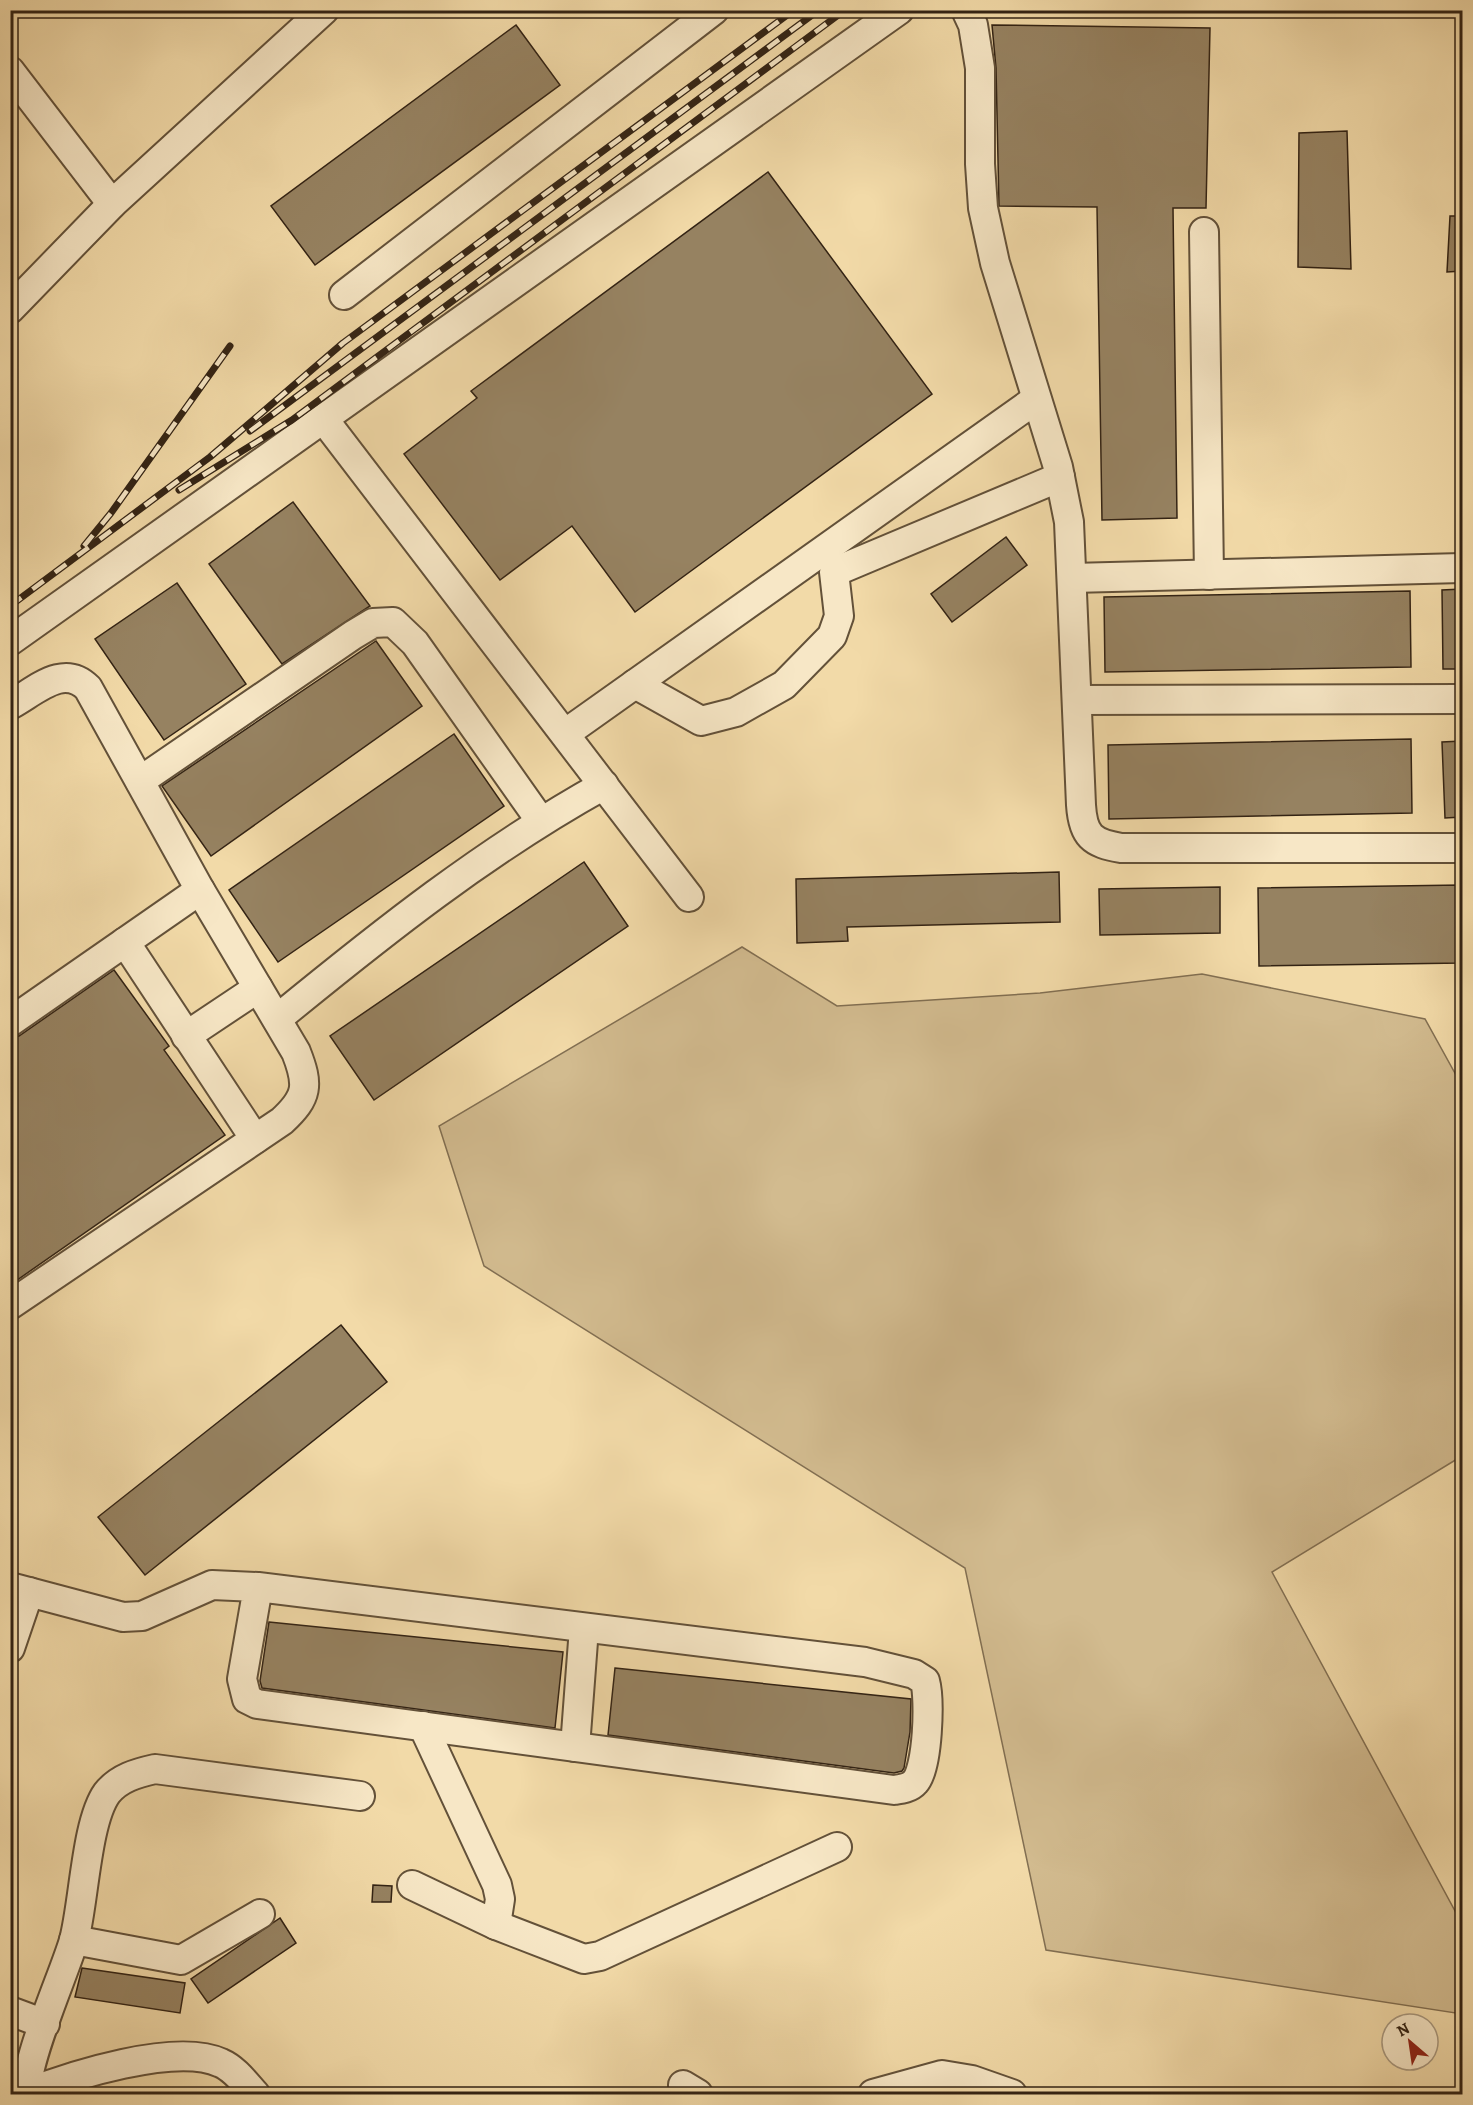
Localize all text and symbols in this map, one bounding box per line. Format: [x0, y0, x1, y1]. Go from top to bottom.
north arrow [1380, 2012, 1440, 2072]
text: N [1393, 2017, 1414, 2042]

